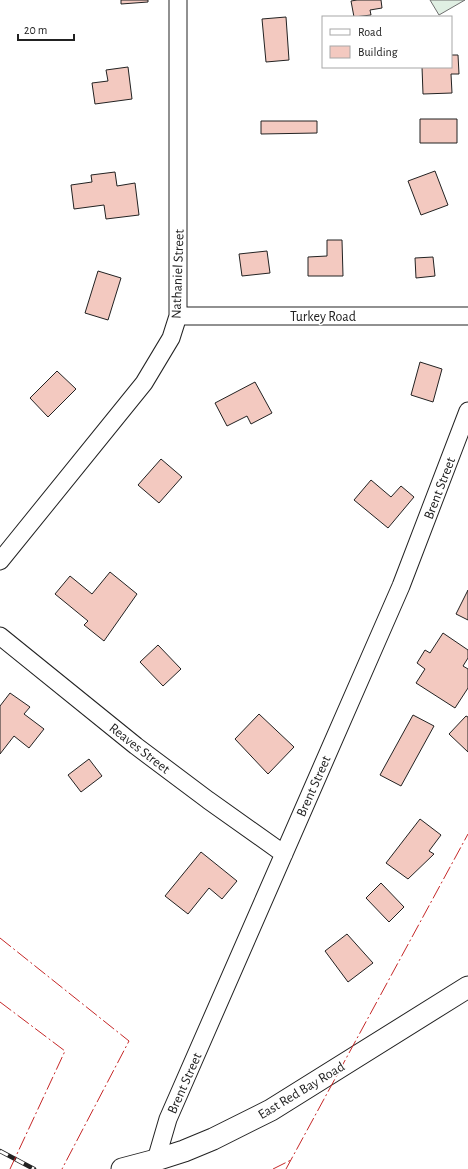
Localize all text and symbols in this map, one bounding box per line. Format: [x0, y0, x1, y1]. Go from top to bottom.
scale bar [18, 16, 74, 42]
legend [322, 16, 452, 68]
text: 20 m [24, 24, 47, 36]
text: Road [358, 26, 382, 38]
text: Building [358, 46, 398, 58]
street label: Nathaniel Street [169, 228, 187, 319]
street label: Turkey Road [290, 310, 356, 324]
street label: Brent Street [422, 455, 458, 521]
street label: Reaves Street [106, 721, 173, 777]
street label: Brent Street [294, 753, 334, 819]
street label: Brent Street [165, 1050, 205, 1116]
street label: East Red Bay Road [256, 1060, 347, 1122]

